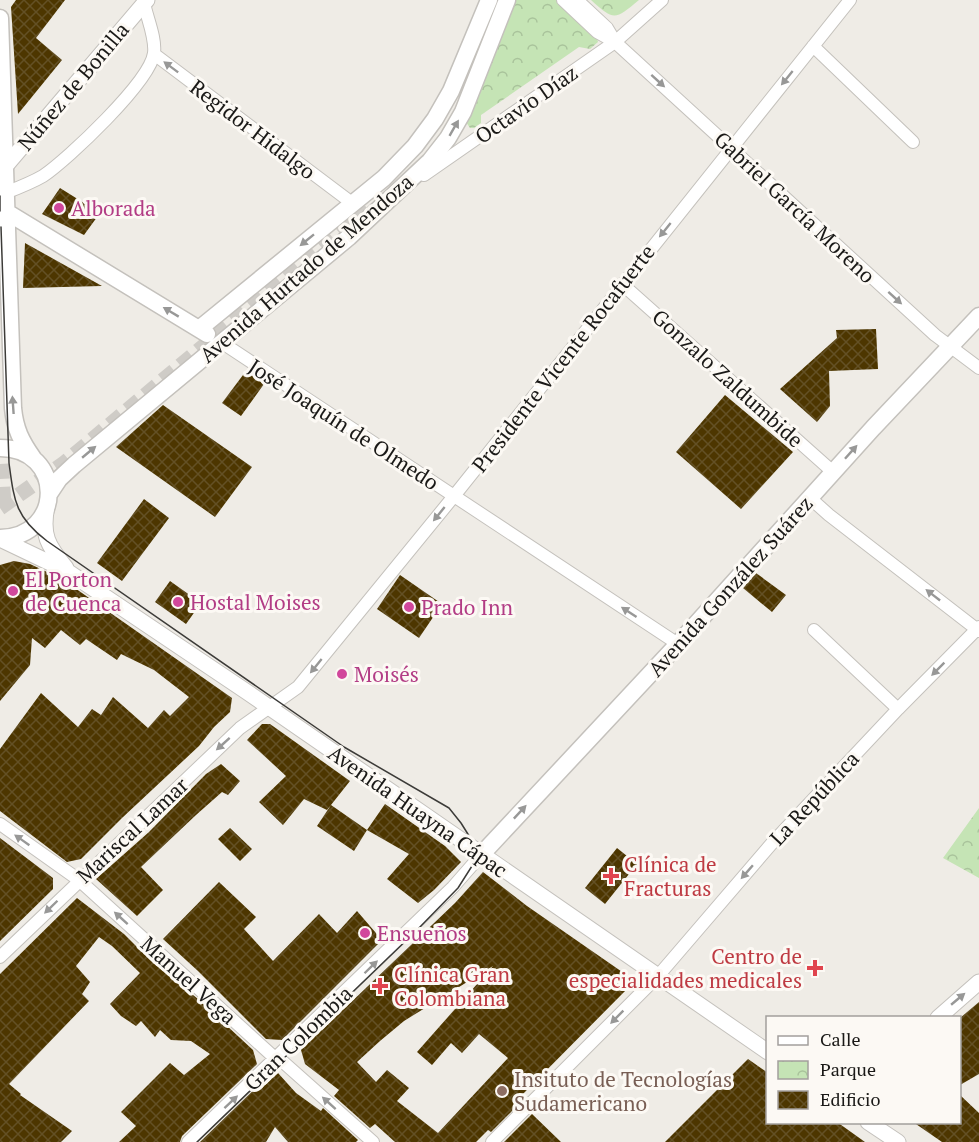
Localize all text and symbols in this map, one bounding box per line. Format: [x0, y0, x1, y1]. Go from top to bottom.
street label: Núñez de Bonilla [11, 16, 135, 156]
street label: Octavio Díaz [469, 58, 583, 150]
one-way arrow [164, 61, 180, 73]
one-way arrow [781, 71, 794, 86]
street label: Regidor Hidalgo [185, 73, 321, 185]
one-way arrow [650, 74, 665, 87]
one-way arrow [448, 120, 459, 136]
street label: Gabriel García Moreno [709, 125, 881, 289]
street label: Avenida Hurtado de Mendoza [193, 167, 419, 369]
place label: Alborada [71, 194, 156, 222]
marker: Alborada [52, 201, 66, 215]
one-way arrow [658, 222, 671, 238]
one-way arrow [299, 234, 315, 247]
street label: Presidente Vicente Rocafuerte [465, 238, 661, 478]
one-way arrow [887, 291, 902, 305]
street label: Gonzalo Zaldumbide [647, 303, 809, 453]
one-way arrow [163, 306, 179, 317]
street label: José Joaquín de Olmedo [243, 352, 445, 496]
one-way arrow [8, 395, 18, 414]
one-way arrow [844, 445, 857, 460]
one-way arrow [81, 446, 96, 459]
street label: Avenida González Suárez [641, 490, 819, 682]
one-way arrow [433, 507, 445, 522]
place label: El Porton de Cuenca [25, 565, 122, 617]
marker: El Porton de Cuenca [6, 584, 20, 598]
place label: Hostal Moises [190, 588, 321, 616]
one-way arrow [925, 590, 940, 602]
place label: Prado Inn [421, 593, 513, 621]
marker: Hostal Moises [171, 595, 185, 609]
marker: Prado Inn [402, 600, 416, 614]
one-way arrow [622, 606, 638, 618]
one-way arrow [309, 658, 322, 674]
place label: Moisés [354, 660, 419, 688]
one-way arrow [931, 661, 945, 675]
marker: Moisés [335, 667, 349, 681]
one-way arrow [216, 737, 231, 750]
street label: Avenida Huayna Cápac [323, 738, 513, 884]
street label: La República [763, 745, 865, 851]
street label: Mariscal Lamar [70, 771, 194, 889]
one-way arrow [513, 805, 527, 819]
one-way arrow [15, 834, 31, 846]
place label: Clínica de Fracturas [624, 850, 717, 902]
one-way arrow [741, 864, 754, 879]
marker: Clínica de Fracturas [602, 867, 620, 885]
one-way arrow [44, 900, 59, 914]
one-way arrow [114, 912, 129, 925]
place label: Ensueños [377, 919, 467, 947]
marker: Ensueños [358, 926, 372, 940]
street label: Manuel Vega [135, 930, 243, 1031]
place label: Centro de especialidades medicales [569, 942, 802, 994]
marker: Centro de especialidades medicales [806, 959, 824, 977]
one-way arrow [364, 960, 378, 974]
place label: Clínica Gran Colombiana [394, 960, 511, 1012]
marker: Clínica Gran Colombiana [371, 977, 389, 995]
street label: Gran Colombia [238, 979, 358, 1097]
one-way arrow [950, 993, 966, 1006]
one-way arrow [610, 1010, 624, 1024]
legend [766, 1016, 961, 1124]
text: Calle [820, 1027, 861, 1051]
text: Parque [820, 1057, 876, 1081]
place label: Insituto de Tecnologías Sudamericano [514, 1065, 732, 1117]
marker: Insituto de Tecnologías Sudamericano [495, 1084, 509, 1098]
text: Edificio [820, 1087, 880, 1111]
one-way arrow [223, 1096, 238, 1109]
one-way arrow [322, 1097, 337, 1110]

